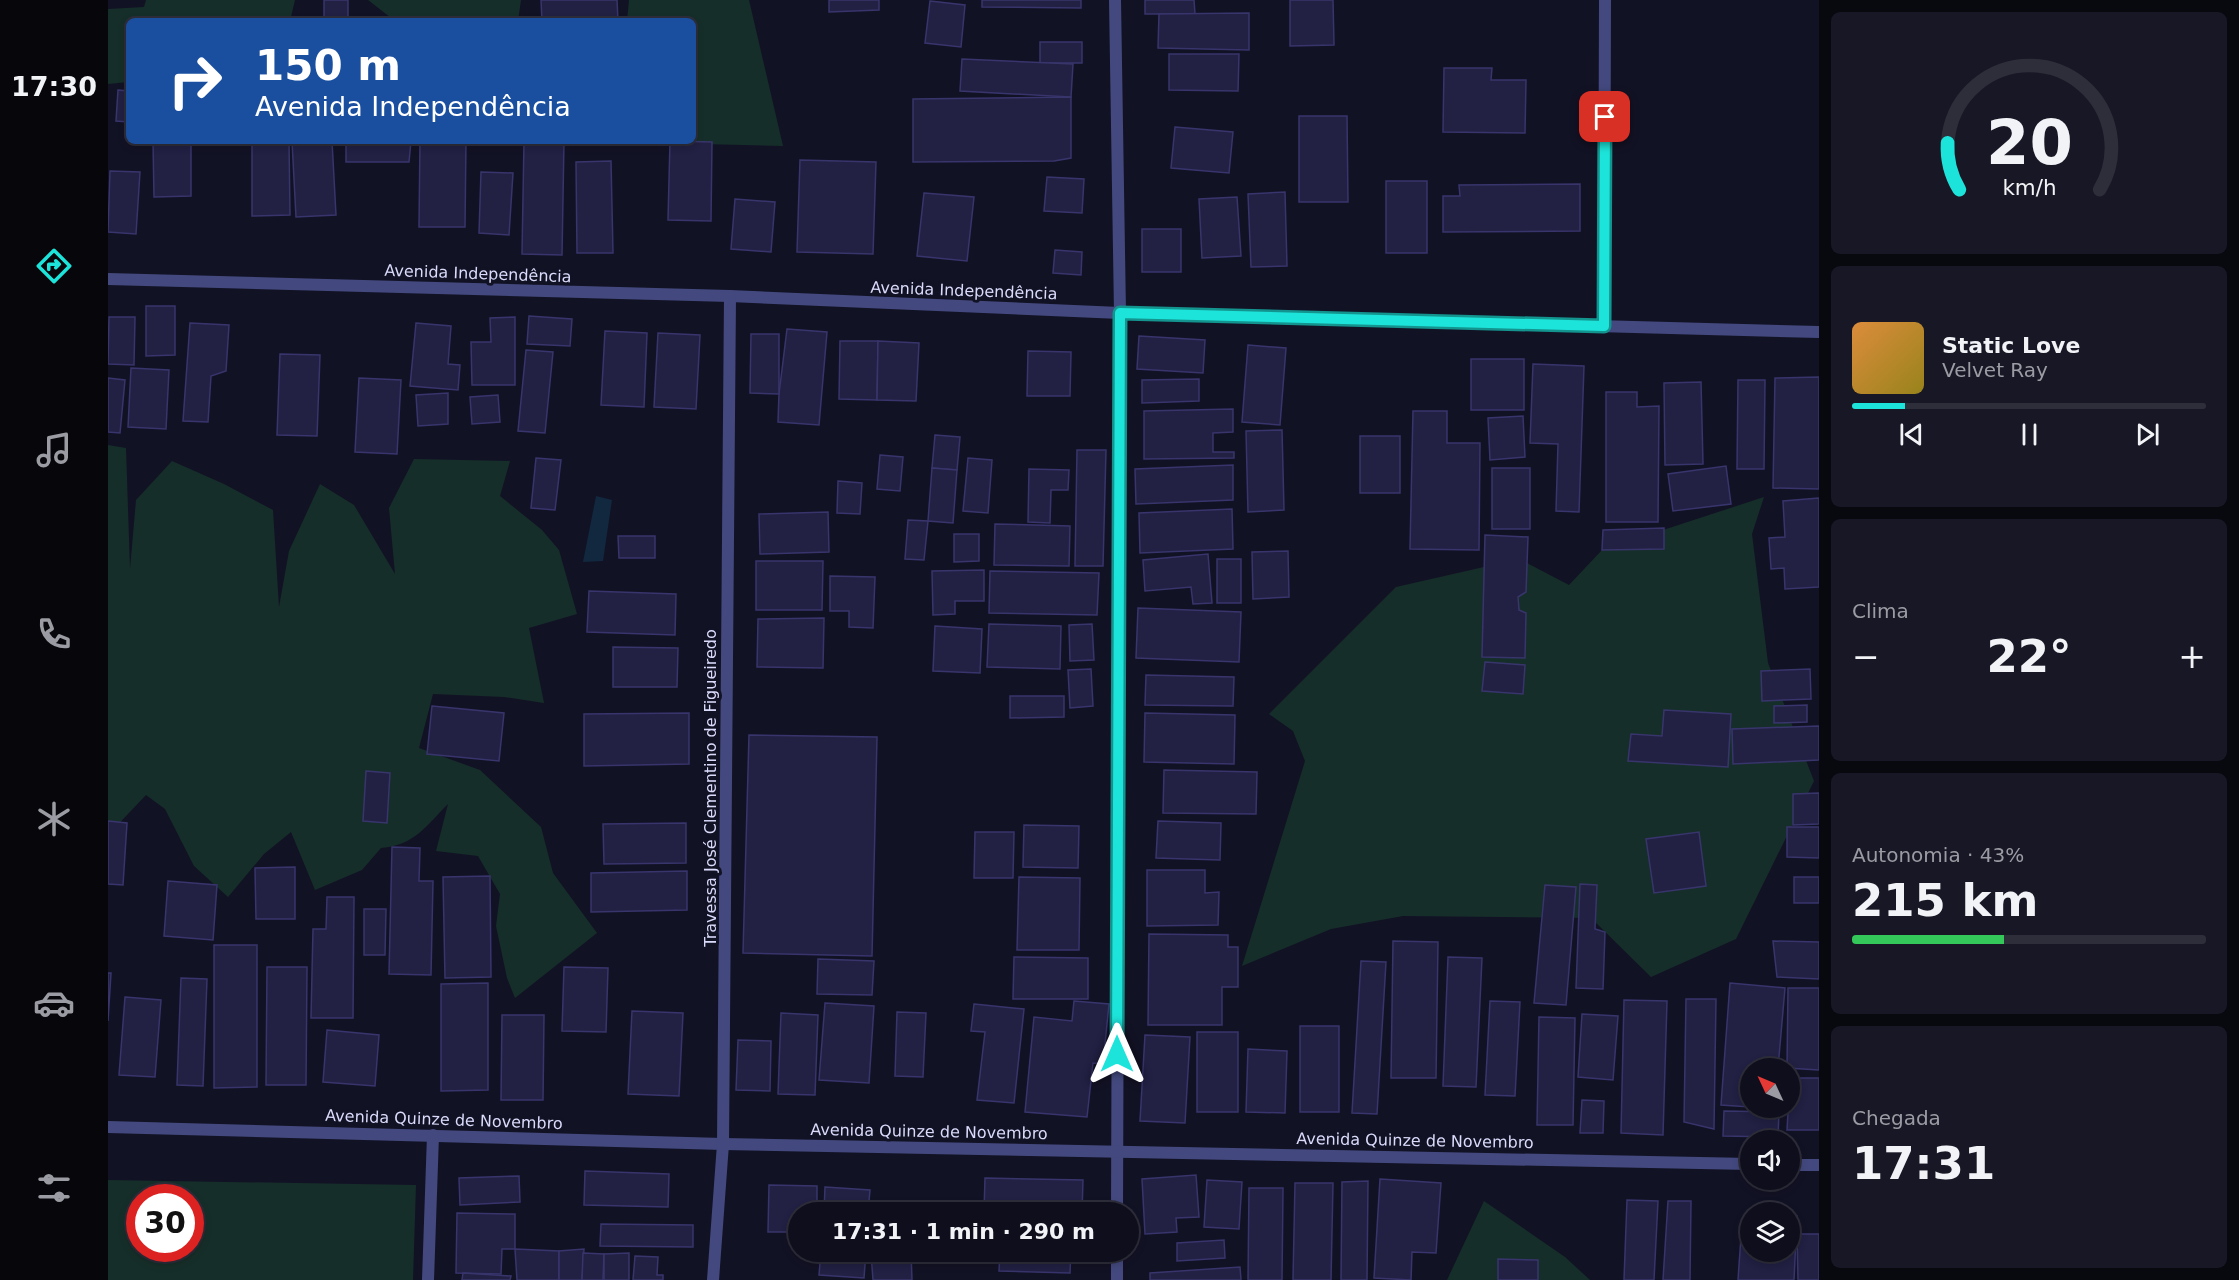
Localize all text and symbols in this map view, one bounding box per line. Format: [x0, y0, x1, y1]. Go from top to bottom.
text: 150 m [255, 41, 401, 90]
icon: right [156, 42, 234, 120]
text: 17:30 [11, 71, 97, 102]
text: Avenida Independência [255, 91, 571, 122]
pin [1579, 91, 1630, 142]
icon: arrive [1588, 100, 1621, 133]
text: 20 [1986, 106, 2072, 179]
text: km/h [2002, 175, 2056, 200]
icon: directions [33, 245, 75, 287]
street label: Avenida Independência [384, 261, 572, 286]
street label: Avenida Independência [870, 278, 1058, 303]
text: Static Love [1942, 333, 2080, 358]
text: Velvet Ray [1942, 358, 2048, 382]
icon: previous [1895, 418, 1928, 451]
icon: pause [2013, 418, 2046, 451]
icon: next [2131, 418, 2164, 451]
icon: music [33, 429, 75, 471]
text: Clima [1852, 599, 1909, 623]
icon: phone [33, 613, 75, 655]
street label: Travessa José Clementino de Figueiredo [701, 629, 720, 948]
text: 22° [1986, 630, 2072, 683]
text: − [1852, 637, 1880, 676]
text: + [2178, 637, 2206, 676]
icon: climate [33, 798, 75, 840]
text: Autonomia · 43% [1852, 843, 2024, 867]
text: 215 km [1852, 874, 2038, 927]
icon: car [33, 982, 75, 1024]
position arrow [1085, 1022, 1149, 1086]
north arrow [1740, 1058, 1800, 1118]
map controls [1740, 1058, 1800, 1262]
street label: Avenida Quinze de Novembro [325, 1106, 563, 1133]
text: Chegada [1852, 1106, 1941, 1130]
street label: Avenida Quinze de Novembro [810, 1120, 1048, 1143]
street label: Avenida Quinze de Novembro [1296, 1129, 1534, 1152]
button: sound [1740, 1130, 1800, 1190]
text: 17:31 [1852, 1137, 1995, 1190]
icon: filters [33, 1167, 75, 1209]
speed limit sign: 30 [126, 1184, 204, 1262]
button: layers [1740, 1202, 1800, 1262]
text: 17:31 · 1 min · 290 m [832, 1219, 1095, 1244]

